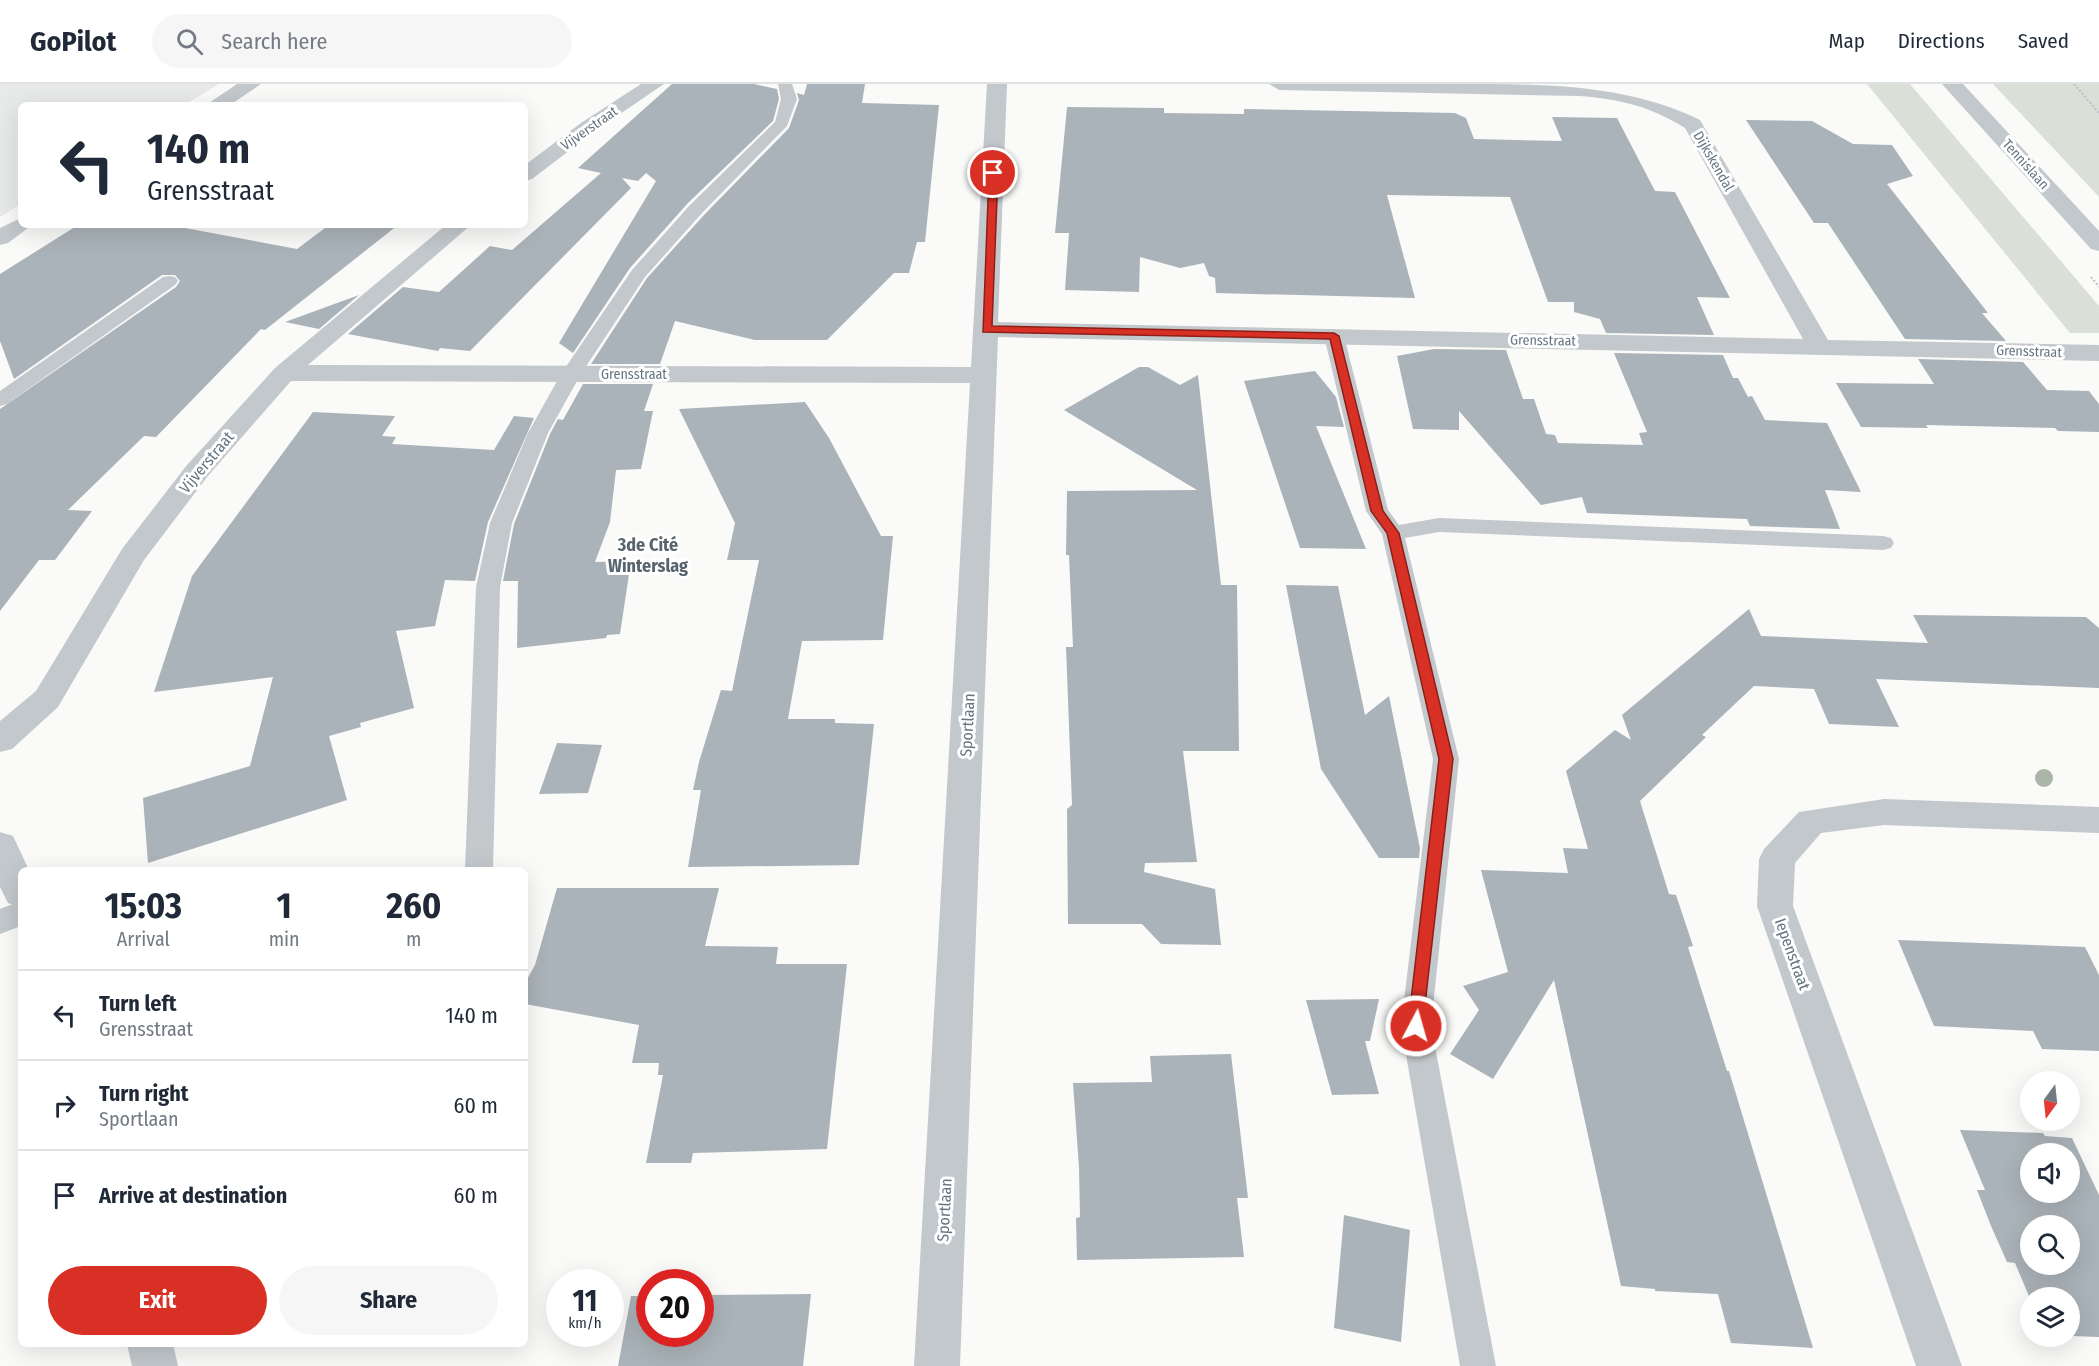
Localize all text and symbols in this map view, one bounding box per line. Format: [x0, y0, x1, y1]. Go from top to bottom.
search box [152, 14, 572, 68]
text: GoPilot [30, 25, 116, 58]
icon: search [173, 25, 206, 58]
text: Search here [221, 28, 327, 55]
text: Map [1828, 28, 1865, 54]
text: Directions [1898, 28, 1985, 54]
text: Saved [2018, 28, 2069, 54]
street label: Vijverstraat [558, 103, 621, 154]
text: 140 m [147, 124, 250, 174]
icon: left [48, 126, 126, 204]
street label: Dijkskendal [1690, 128, 1738, 194]
street label: Tennislaan [1999, 136, 2053, 193]
pin [967, 147, 1018, 198]
icon: arrive [976, 156, 1009, 189]
text: Grensstraat [147, 175, 274, 207]
street label: Grensstraat [1510, 331, 1576, 350]
street label: Grensstraat [1996, 342, 2063, 361]
street label: Grensstraat [601, 366, 667, 383]
street label: Vijverstraat [175, 427, 238, 497]
district label: 3de Cité Winterslag [608, 534, 688, 577]
street label: Sportlaan [956, 693, 979, 757]
text: 15:03 [105, 884, 182, 928]
text: 1 [277, 884, 292, 928]
text: 260 [386, 884, 441, 928]
street label: Iepenstraat [1771, 916, 1815, 993]
text: Arrival [117, 927, 170, 951]
text: min [269, 927, 300, 951]
text: m [406, 927, 422, 951]
text: Turn left [99, 990, 177, 1017]
position arrow [1384, 994, 1448, 1058]
icon: left [48, 999, 81, 1032]
text: 140 m [445, 1002, 498, 1029]
text: Grensstraat [99, 1017, 193, 1041]
north arrow [2020, 1071, 2080, 1131]
map controls [2020, 1071, 2080, 1347]
text: Turn right [99, 1080, 188, 1107]
icon: right [48, 1089, 81, 1122]
text: 60 m [454, 1092, 498, 1119]
text: Sportlaan [99, 1107, 179, 1131]
button: sound [2020, 1143, 2080, 1203]
street label: Sportlaan [933, 1178, 956, 1242]
icon: arrive [48, 1179, 81, 1212]
text: Arrive at destination [99, 1182, 287, 1209]
text: 60 m [454, 1182, 498, 1209]
button: search [2020, 1215, 2080, 1275]
button: Exit [48, 1266, 267, 1335]
button: Share [279, 1266, 498, 1335]
speed limit sign: 20 [636, 1269, 714, 1347]
text: 11 [573, 1283, 597, 1319]
button: layers [2020, 1287, 2080, 1347]
text: km/h [568, 1314, 602, 1332]

